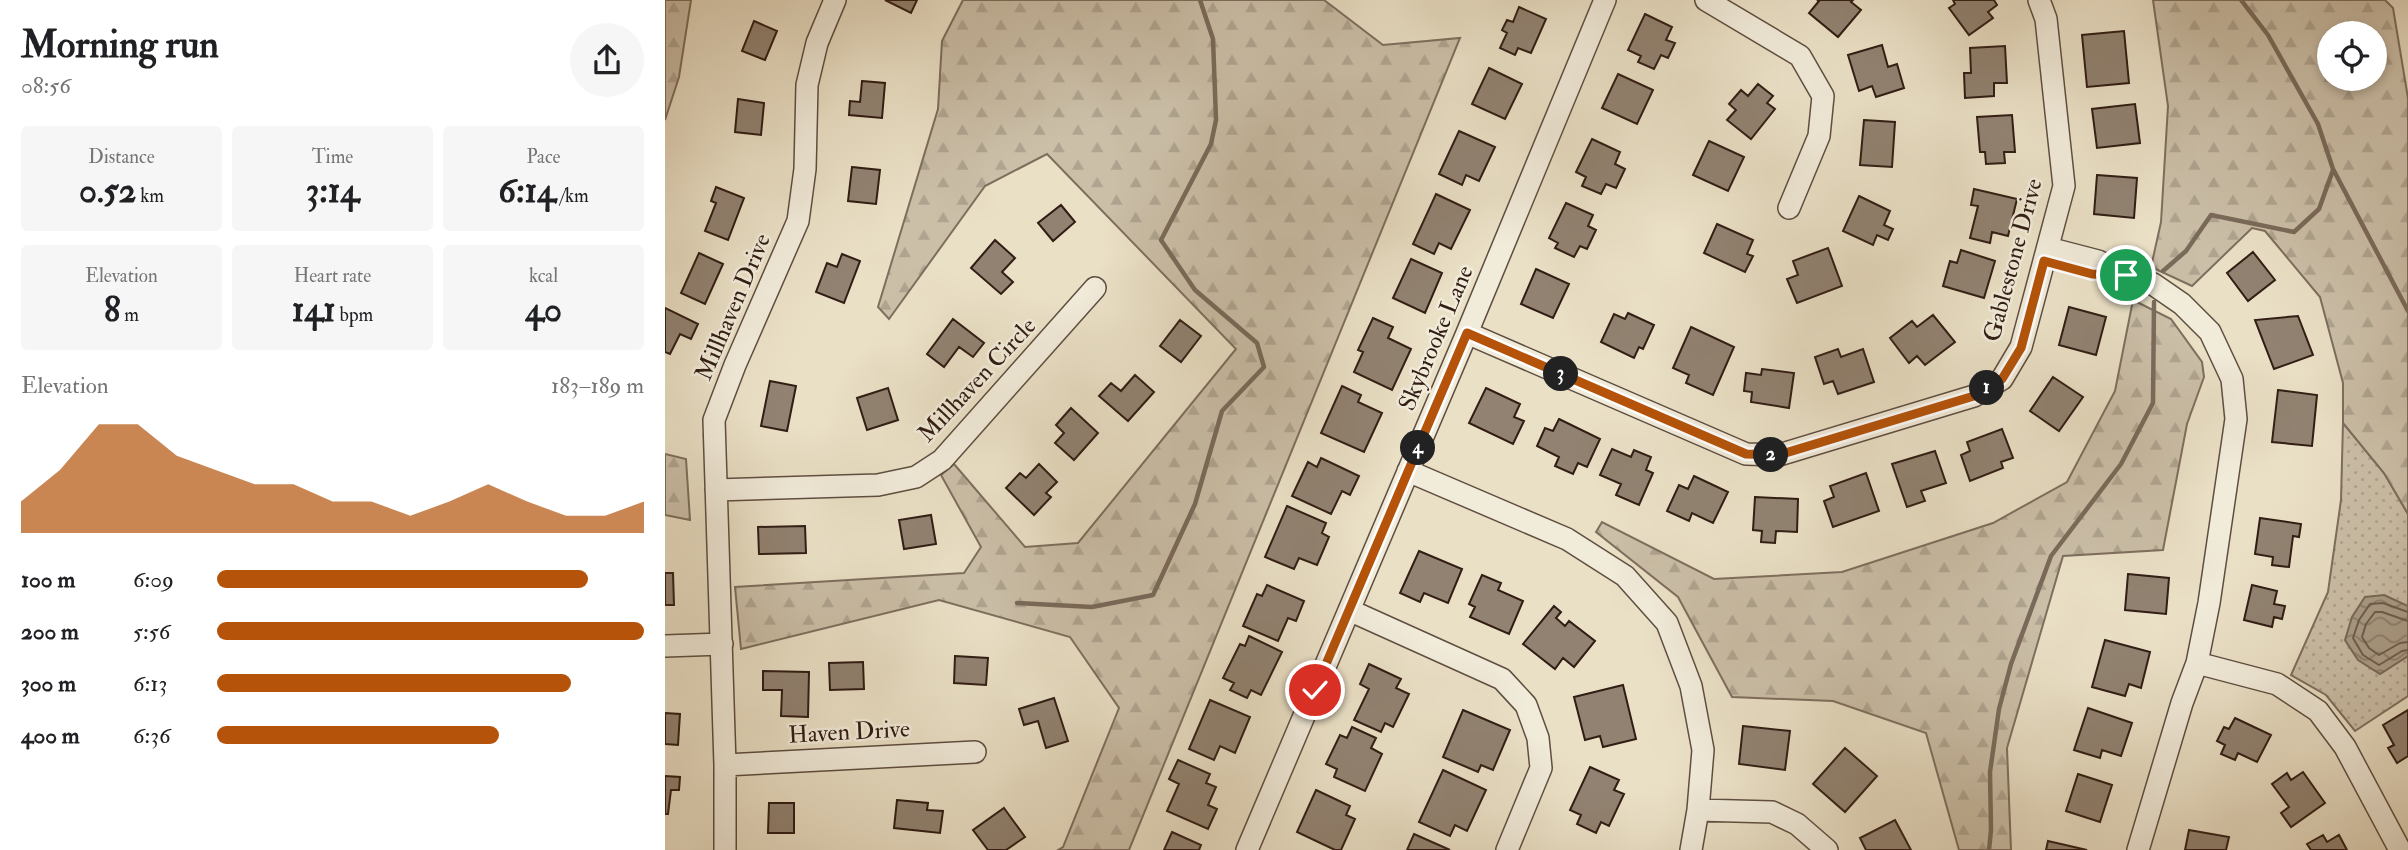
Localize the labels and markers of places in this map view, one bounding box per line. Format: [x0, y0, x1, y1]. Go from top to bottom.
pin [2096, 245, 2156, 305]
pin: 3 [1543, 356, 1579, 392]
pin: 1 [1969, 370, 2005, 406]
pin: 4 [1401, 430, 1435, 466]
pin: 2 [1753, 438, 1789, 472]
pin [1285, 660, 1345, 720]

